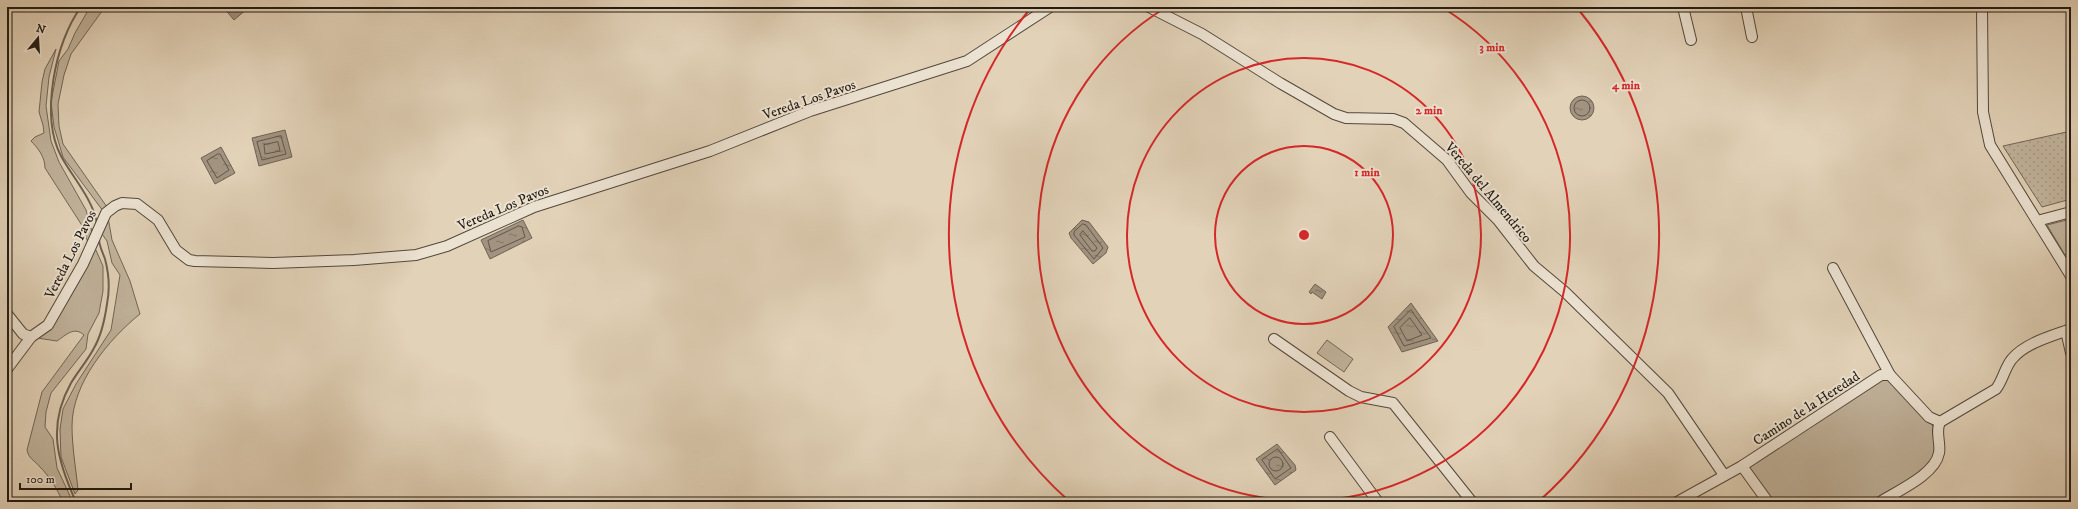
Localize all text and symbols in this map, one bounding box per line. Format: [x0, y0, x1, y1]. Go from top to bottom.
north arrow [18, 18, 58, 58]
text: N [34, 21, 47, 37]
text: 3 min [1479, 40, 1505, 55]
street label: Vereda Los Pavos [760, 76, 858, 125]
text: 4 min [1611, 78, 1641, 93]
text: 2 min [1416, 103, 1443, 118]
street label: Vereda del Almendrico [1440, 138, 1536, 247]
text: 1 min [1354, 165, 1380, 180]
street label: Vereda Los Pavos [454, 181, 552, 236]
street label: Vereda Los Pavos [40, 207, 101, 303]
centre of rings [1297, 228, 1311, 242]
street label: Camino de la Heredad [1750, 368, 1863, 450]
scale bar [20, 465, 131, 491]
text: 100 m [26, 472, 55, 487]

